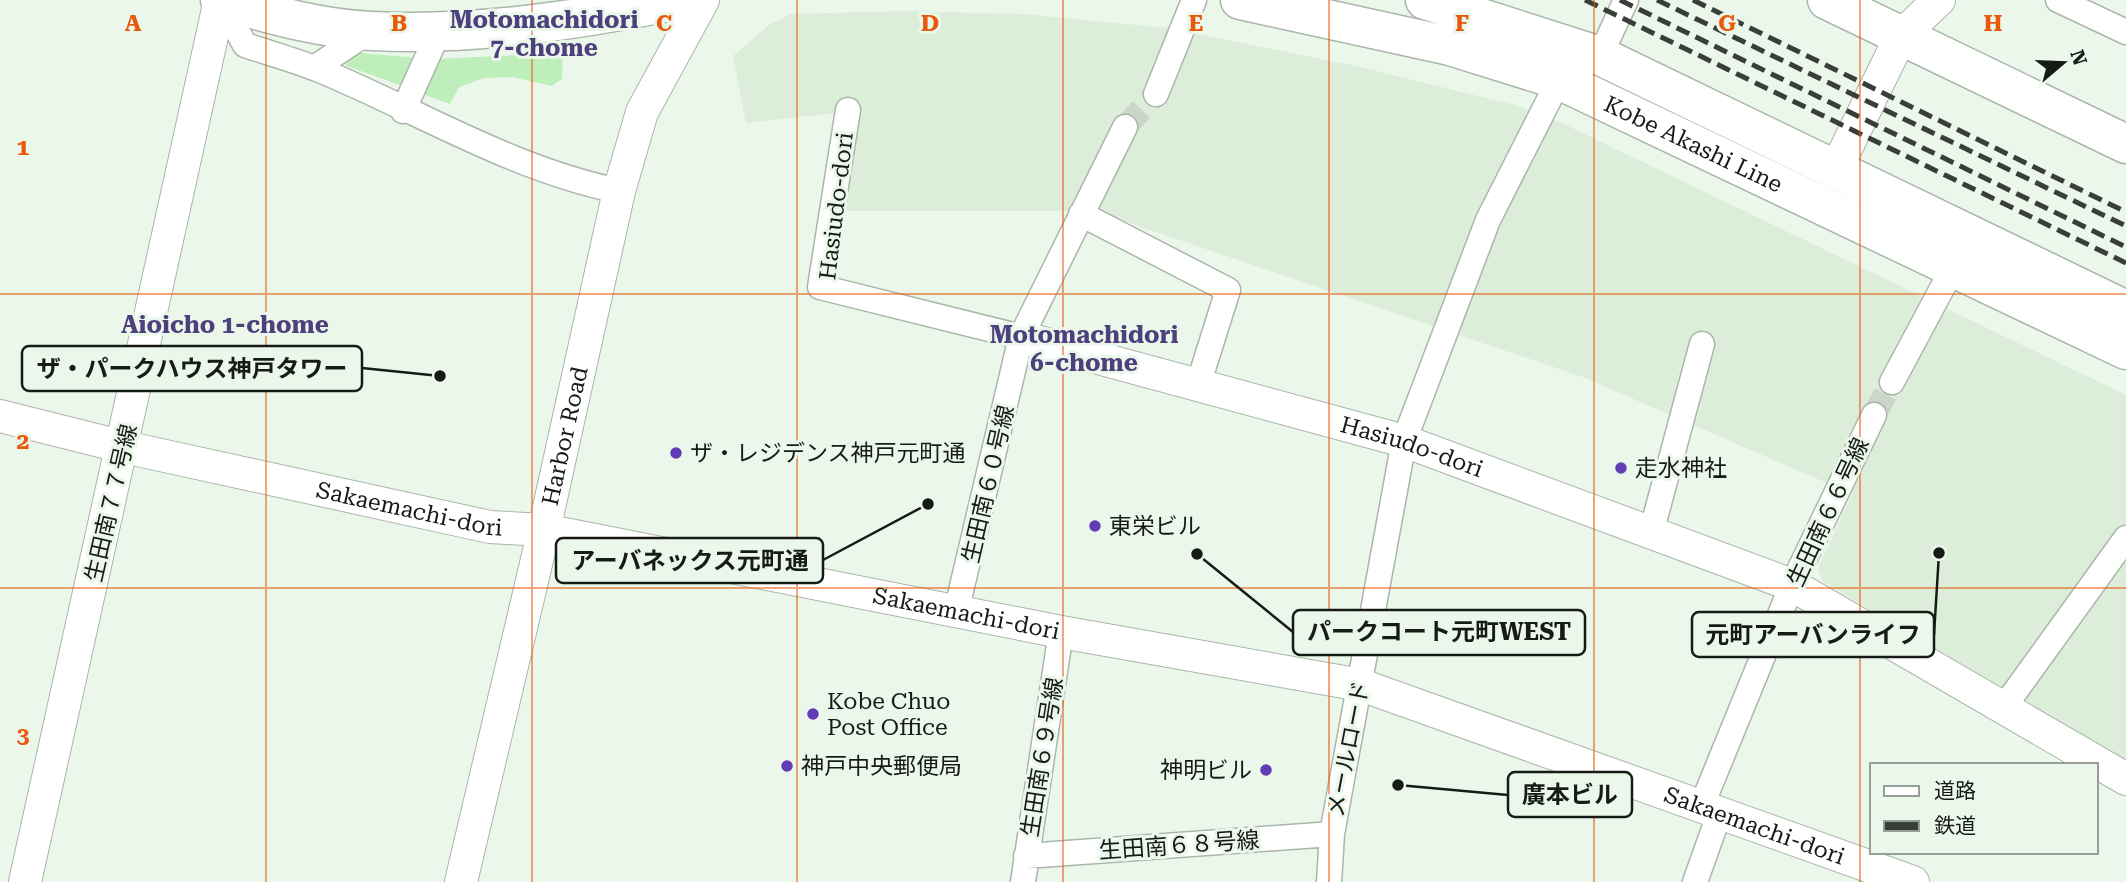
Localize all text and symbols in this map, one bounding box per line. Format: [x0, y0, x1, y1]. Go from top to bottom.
district label: Motomachidori 7-chome [450, 6, 638, 62]
text: A [125, 10, 142, 37]
text: B [391, 10, 407, 37]
text: C [656, 10, 672, 37]
text: D [921, 10, 939, 37]
text: E [1189, 10, 1203, 37]
text: F [1455, 10, 1469, 37]
text: G [1718, 10, 1736, 37]
text: H [1984, 10, 2003, 37]
north arrow [2028, 28, 2098, 98]
text: N [2065, 47, 2092, 69]
street label: Kobe Akashi Line [1600, 90, 1787, 198]
street label: Hasiudo-dori [814, 131, 859, 281]
text: 1 [17, 134, 30, 161]
district label: Aioicho 1-chome [121, 311, 329, 339]
district label: Motomachidori 6-chome [990, 321, 1178, 377]
callout: ザ・パークハウス神戸タワー [22, 346, 362, 391]
text: ザ・パークハウス神戸タワー [37, 355, 347, 383]
street label: Harbor Road [537, 364, 594, 508]
street label: 生田南６０号線 [957, 403, 1020, 566]
street label: Hasiudo-dori [1337, 411, 1487, 483]
street label: 生田南７７号線 [80, 422, 143, 585]
text: 2 [17, 428, 29, 455]
street label: 生田南６６号線 [1782, 434, 1875, 591]
place label: ザ・レジデンス神戸元町通 [690, 440, 966, 467]
marker: ザ・レジデンス神戸元町通 [668, 445, 684, 461]
place label: 走水神社 [1635, 455, 1727, 482]
marker: 走水神社 [1613, 460, 1629, 476]
street label: Sakaemachi-dori [314, 476, 503, 542]
place label: 東栄ビル [1109, 513, 1201, 540]
marker: 東栄ビル [1087, 518, 1103, 534]
callout: アーバネックス元町通 [556, 538, 823, 583]
text: アーバネックス元町通 [571, 547, 809, 575]
street label: Sakaemachi-dori [871, 582, 1062, 645]
callout: パークコート元町WEST [1293, 610, 1585, 655]
callout: 元町アーバンライフ [1692, 612, 1934, 657]
text: パークコート元町WEST [1307, 618, 1571, 646]
text: 元町アーバンライフ [1705, 621, 1921, 649]
street label: 生田南６９号線 [1017, 675, 1068, 839]
street label: メールロード [1322, 679, 1375, 819]
place label: Kobe Chuo Post Office [827, 688, 950, 741]
marker: Kobe Chuo Post Office [805, 706, 821, 722]
text: 3 [17, 722, 30, 749]
place label: 神戸中央郵便局 [801, 753, 962, 780]
place label: 神明ビル [1160, 757, 1252, 784]
marker: 神戸中央郵便局 [779, 758, 795, 774]
marker: 神明ビル [1258, 762, 1274, 778]
legend [1870, 763, 2098, 854]
callout: 廣本ビル [1508, 772, 1632, 817]
text: 道路 [1934, 779, 1976, 803]
text: 廣本ビル [1522, 781, 1618, 809]
street label: Sakaemachi-dori [1660, 781, 1848, 871]
text: 鉄道 [1934, 814, 1976, 838]
street label: 生田南６８号線 [1098, 826, 1260, 865]

